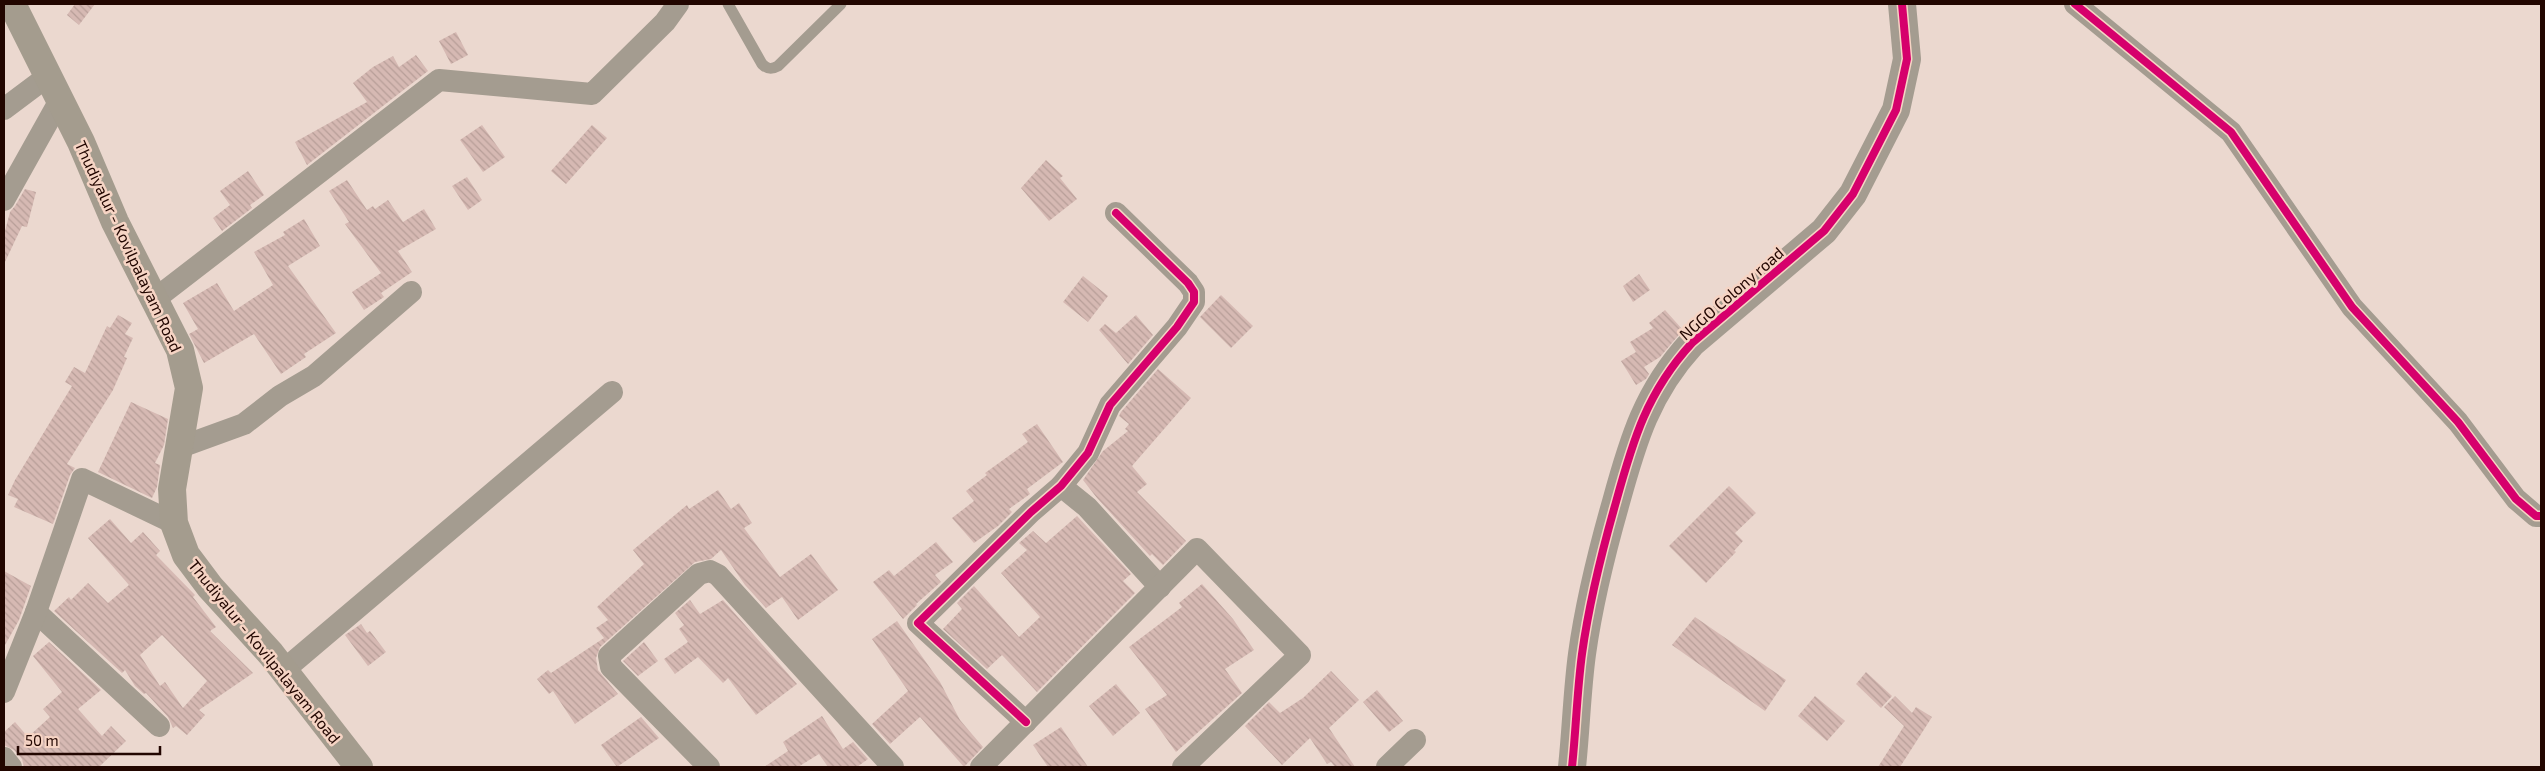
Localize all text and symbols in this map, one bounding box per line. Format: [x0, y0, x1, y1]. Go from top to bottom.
street label: Thudiyalur - Kovilpalayam Road [72, 137, 186, 355]
street label: NGGO Colony road [1675, 243, 1787, 343]
street label: Thudiyalur - Kovilpalayam Road [185, 555, 345, 747]
scale bar [18, 724, 160, 756]
text: 50 m [25, 731, 59, 749]

